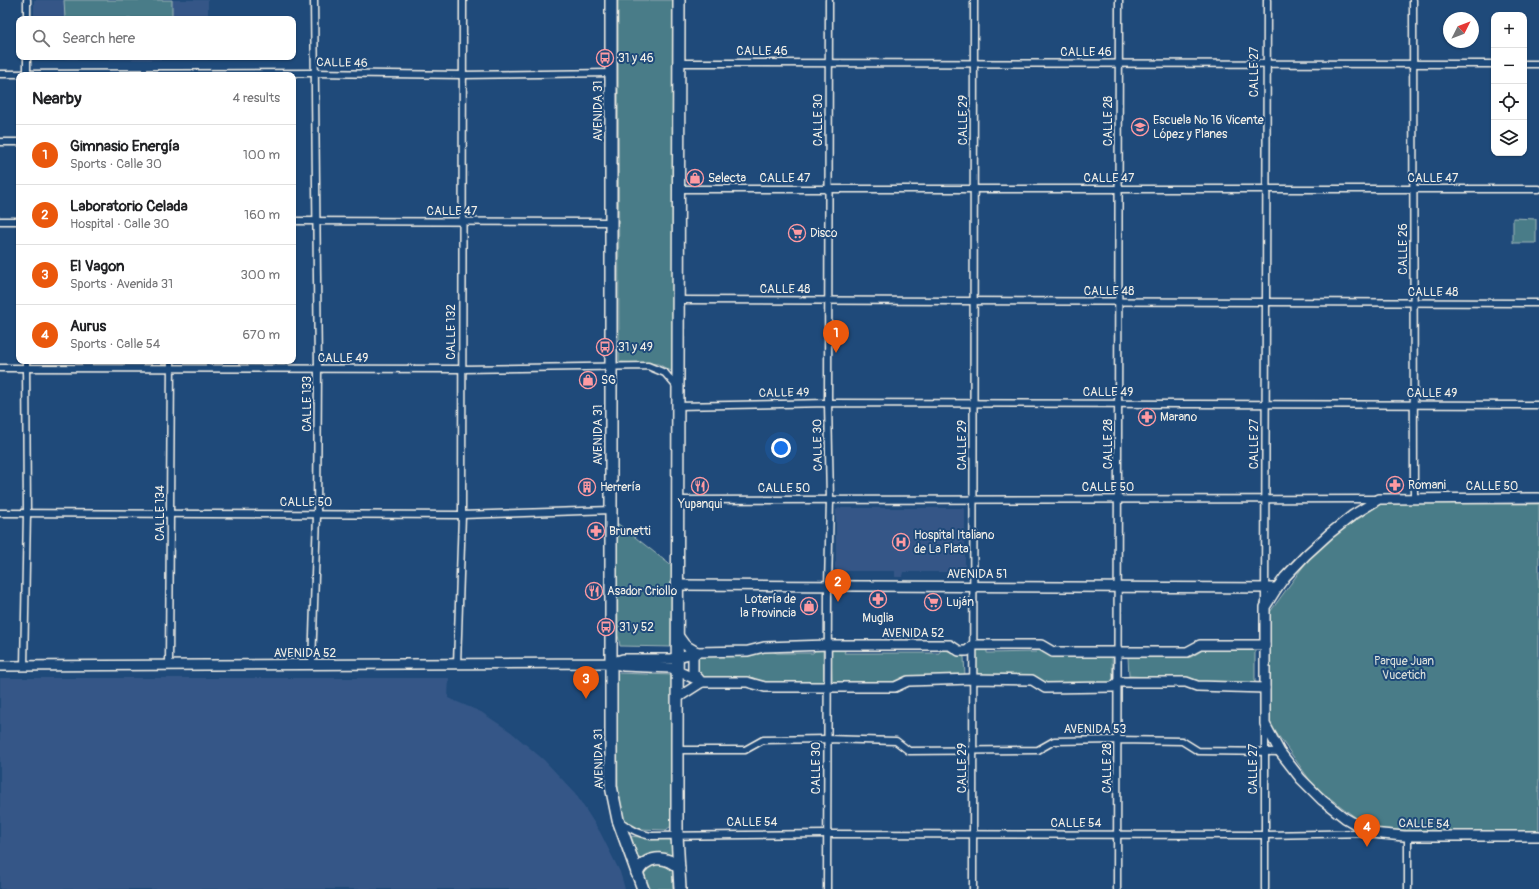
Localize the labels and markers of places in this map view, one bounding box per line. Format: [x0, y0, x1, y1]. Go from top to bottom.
bus stop icon: 31 y 46 [595, 48, 615, 68]
place label: 31 y 46 [618, 51, 654, 66]
place label: Escuela Nº 16 Vicente López y Planes [1153, 113, 1264, 142]
school or university icon: Escuela Nº 16 Vicente López y Planes [1130, 117, 1150, 137]
shop icon: Selecta [685, 168, 705, 188]
place label: Selecta [708, 171, 747, 186]
supermarket icon: Disco [787, 223, 807, 243]
place label: Disco [810, 226, 838, 241]
pin: 1 [823, 320, 849, 353]
bus stop icon: 31 y 49 [595, 337, 615, 357]
place label: 31 y 49 [618, 340, 653, 355]
shop icon: SG [578, 370, 598, 390]
place label: SG [601, 373, 616, 388]
pharmacy icon: Marano [1137, 407, 1157, 427]
place label: Marano [1160, 410, 1198, 425]
pharmacy icon: Romani [1385, 475, 1405, 495]
restaurant icon: Yupanqui [690, 476, 710, 496]
building icon: Herrería [577, 477, 597, 497]
place label: Romani [1408, 478, 1446, 493]
place label: Herrería [600, 480, 641, 495]
place label: Yupanqui [677, 497, 722, 512]
pharmacy icon: Brunetti [586, 521, 606, 541]
place label: Brunetti [609, 524, 651, 539]
place label: Hospital Italiano de La Plata [914, 528, 995, 557]
hospital icon: Hospital Italiano de La Plata [891, 532, 911, 552]
pin: 2 [825, 569, 851, 602]
restaurant icon: Asador Criollo [584, 581, 604, 601]
place label: Asador Criollo [607, 584, 678, 599]
pharmacy icon: Muglia [868, 589, 888, 609]
place label: Lotería de la Provincia [740, 592, 796, 621]
supermarket icon: Luján [923, 592, 943, 612]
place label: Luján [946, 595, 974, 610]
shop icon: Lotería de la Provincia [799, 596, 819, 616]
place label: Muglia [862, 611, 894, 626]
bus stop icon: 31 y 52 [596, 617, 616, 637]
place label: 31 y 52 [619, 620, 654, 635]
pin: 3 [573, 666, 599, 699]
pin: 4 [1354, 814, 1380, 847]

